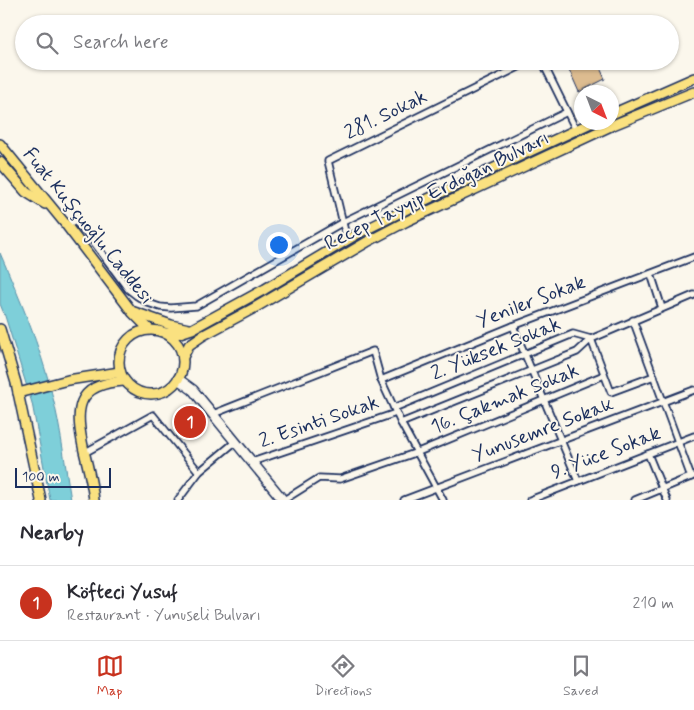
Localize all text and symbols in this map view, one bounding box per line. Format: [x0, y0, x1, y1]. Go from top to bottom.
search box [15, 15, 679, 70]
icon: search [33, 29, 61, 57]
text: Search here [73, 30, 169, 55]
street label: 281. Sokak [340, 83, 432, 147]
north arrow [574, 85, 619, 130]
street label: Recep Tayyip Erdoğan Bulvarı [320, 125, 554, 257]
street label: Fuat Kuşçuoğlu Caddesi [16, 142, 160, 310]
your location [266, 232, 292, 258]
street label: Yeniler Sokak [473, 269, 589, 335]
street label: 2. Yüksek Sokak [427, 311, 565, 387]
street label: 16. Çakmak Sokak [427, 357, 583, 441]
street label: 2. Esinti Sokak [255, 389, 383, 455]
street label: Yunusemre Sokak [469, 391, 617, 469]
pin: 1 [174, 403, 206, 441]
street label: 9. Yüce Sokak [547, 420, 665, 486]
scale bar [15, 465, 111, 488]
text: 100 m [22, 468, 60, 486]
text: Nearby [20, 519, 84, 547]
text: Köfteci Yusuf [67, 580, 178, 605]
text: 1 [32, 593, 40, 614]
text: 210 m [633, 593, 674, 614]
text: Restaurant · Yunuseli Bulvarı [67, 605, 261, 626]
tab: Map [96, 652, 124, 700]
tab: Directions [315, 652, 372, 700]
tab: Saved [563, 652, 598, 700]

